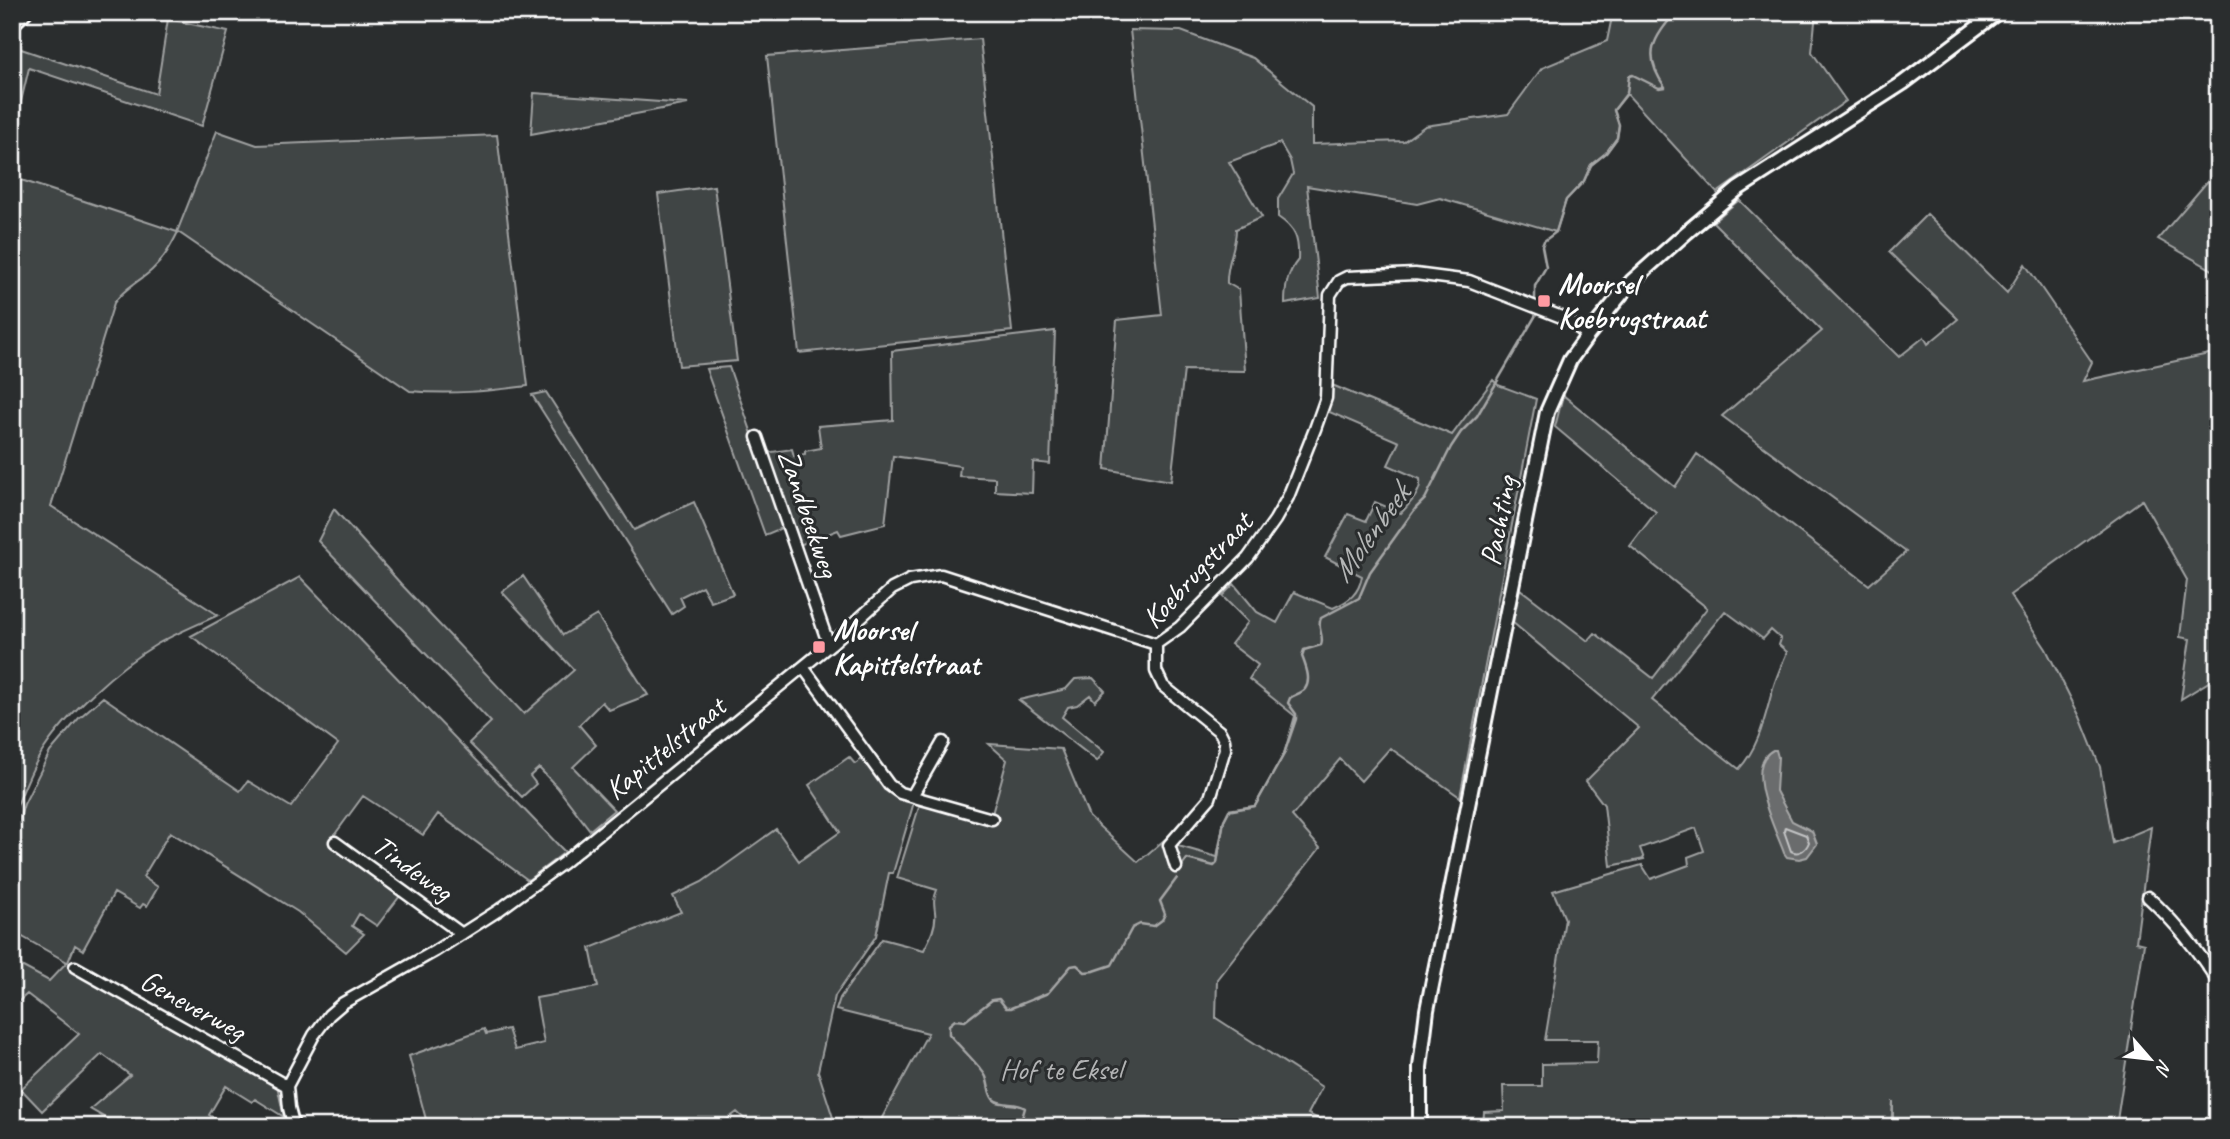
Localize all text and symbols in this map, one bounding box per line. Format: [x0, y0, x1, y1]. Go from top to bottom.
place label: Moorsel Koebrugstraat [1558, 265, 1709, 337]
marker: Moorsel Koebrugstraat [1536, 293, 1552, 309]
street label: Zandbeekweg [769, 444, 849, 584]
street label: Pachting [1471, 471, 1526, 569]
water label: Molenbeek [1321, 472, 1422, 590]
street label: Koebrugstraat [1134, 502, 1263, 636]
place label: Moorsel Kapittelstraat [833, 611, 983, 683]
marker: Moorsel Kapittelstraat [811, 639, 827, 655]
street label: Kapittelstraat [597, 686, 735, 808]
street label: Tindeweg [365, 826, 462, 911]
street label: Geneverweg [134, 961, 254, 1050]
north arrow [2114, 1024, 2184, 1094]
park label: Hof te Eksel [1000, 1050, 1127, 1088]
text: N [2149, 1056, 2177, 1080]

